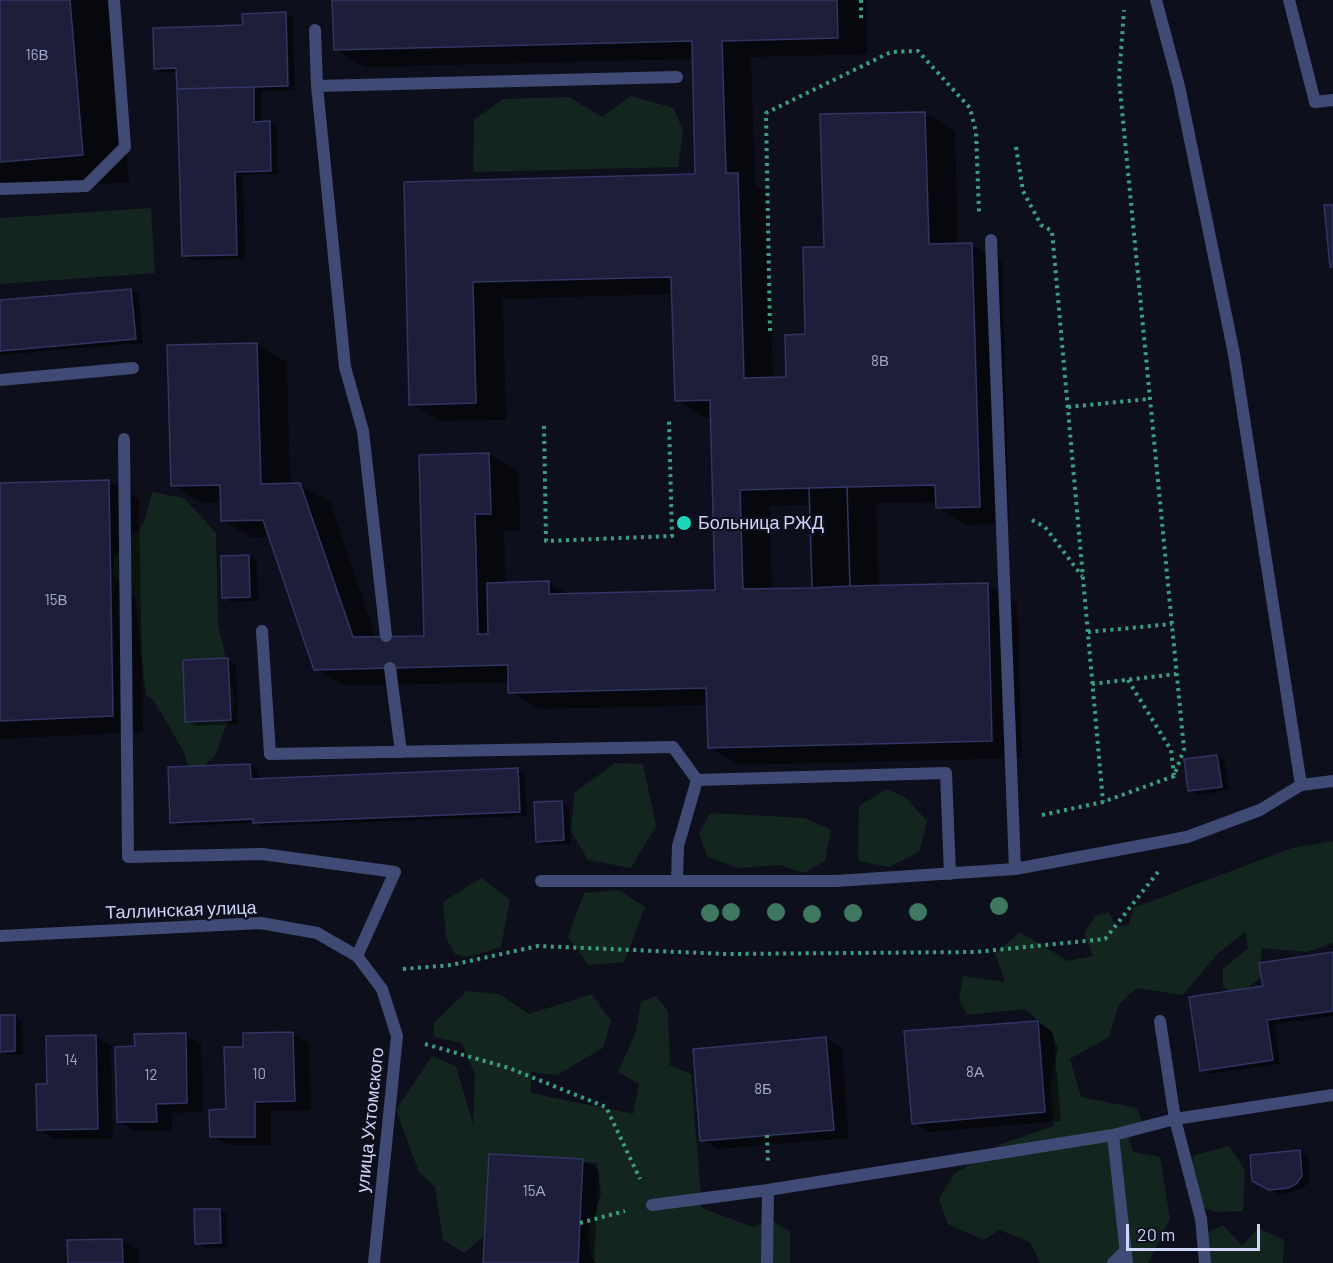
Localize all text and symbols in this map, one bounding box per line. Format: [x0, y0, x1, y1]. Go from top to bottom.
house number: 16В [26, 46, 48, 64]
house number: 8В [871, 352, 889, 370]
place label: Больница РЖД [698, 512, 824, 534]
marker: Больница РЖД [675, 514, 693, 532]
house number: 15В [45, 591, 67, 609]
street label: Таллинская улица [105, 897, 257, 923]
street label: улица Ухтомского [352, 1046, 388, 1194]
house number: 14 [64, 1051, 78, 1069]
house number: 8А [966, 1063, 984, 1081]
house number: 10 [252, 1065, 266, 1083]
house number: 12 [144, 1066, 158, 1084]
house number: 8Б [754, 1080, 772, 1098]
house number: 15А [523, 1182, 545, 1200]
scale bar [1129, 1212, 1262, 1250]
text: 20 m [1137, 1223, 1175, 1245]

